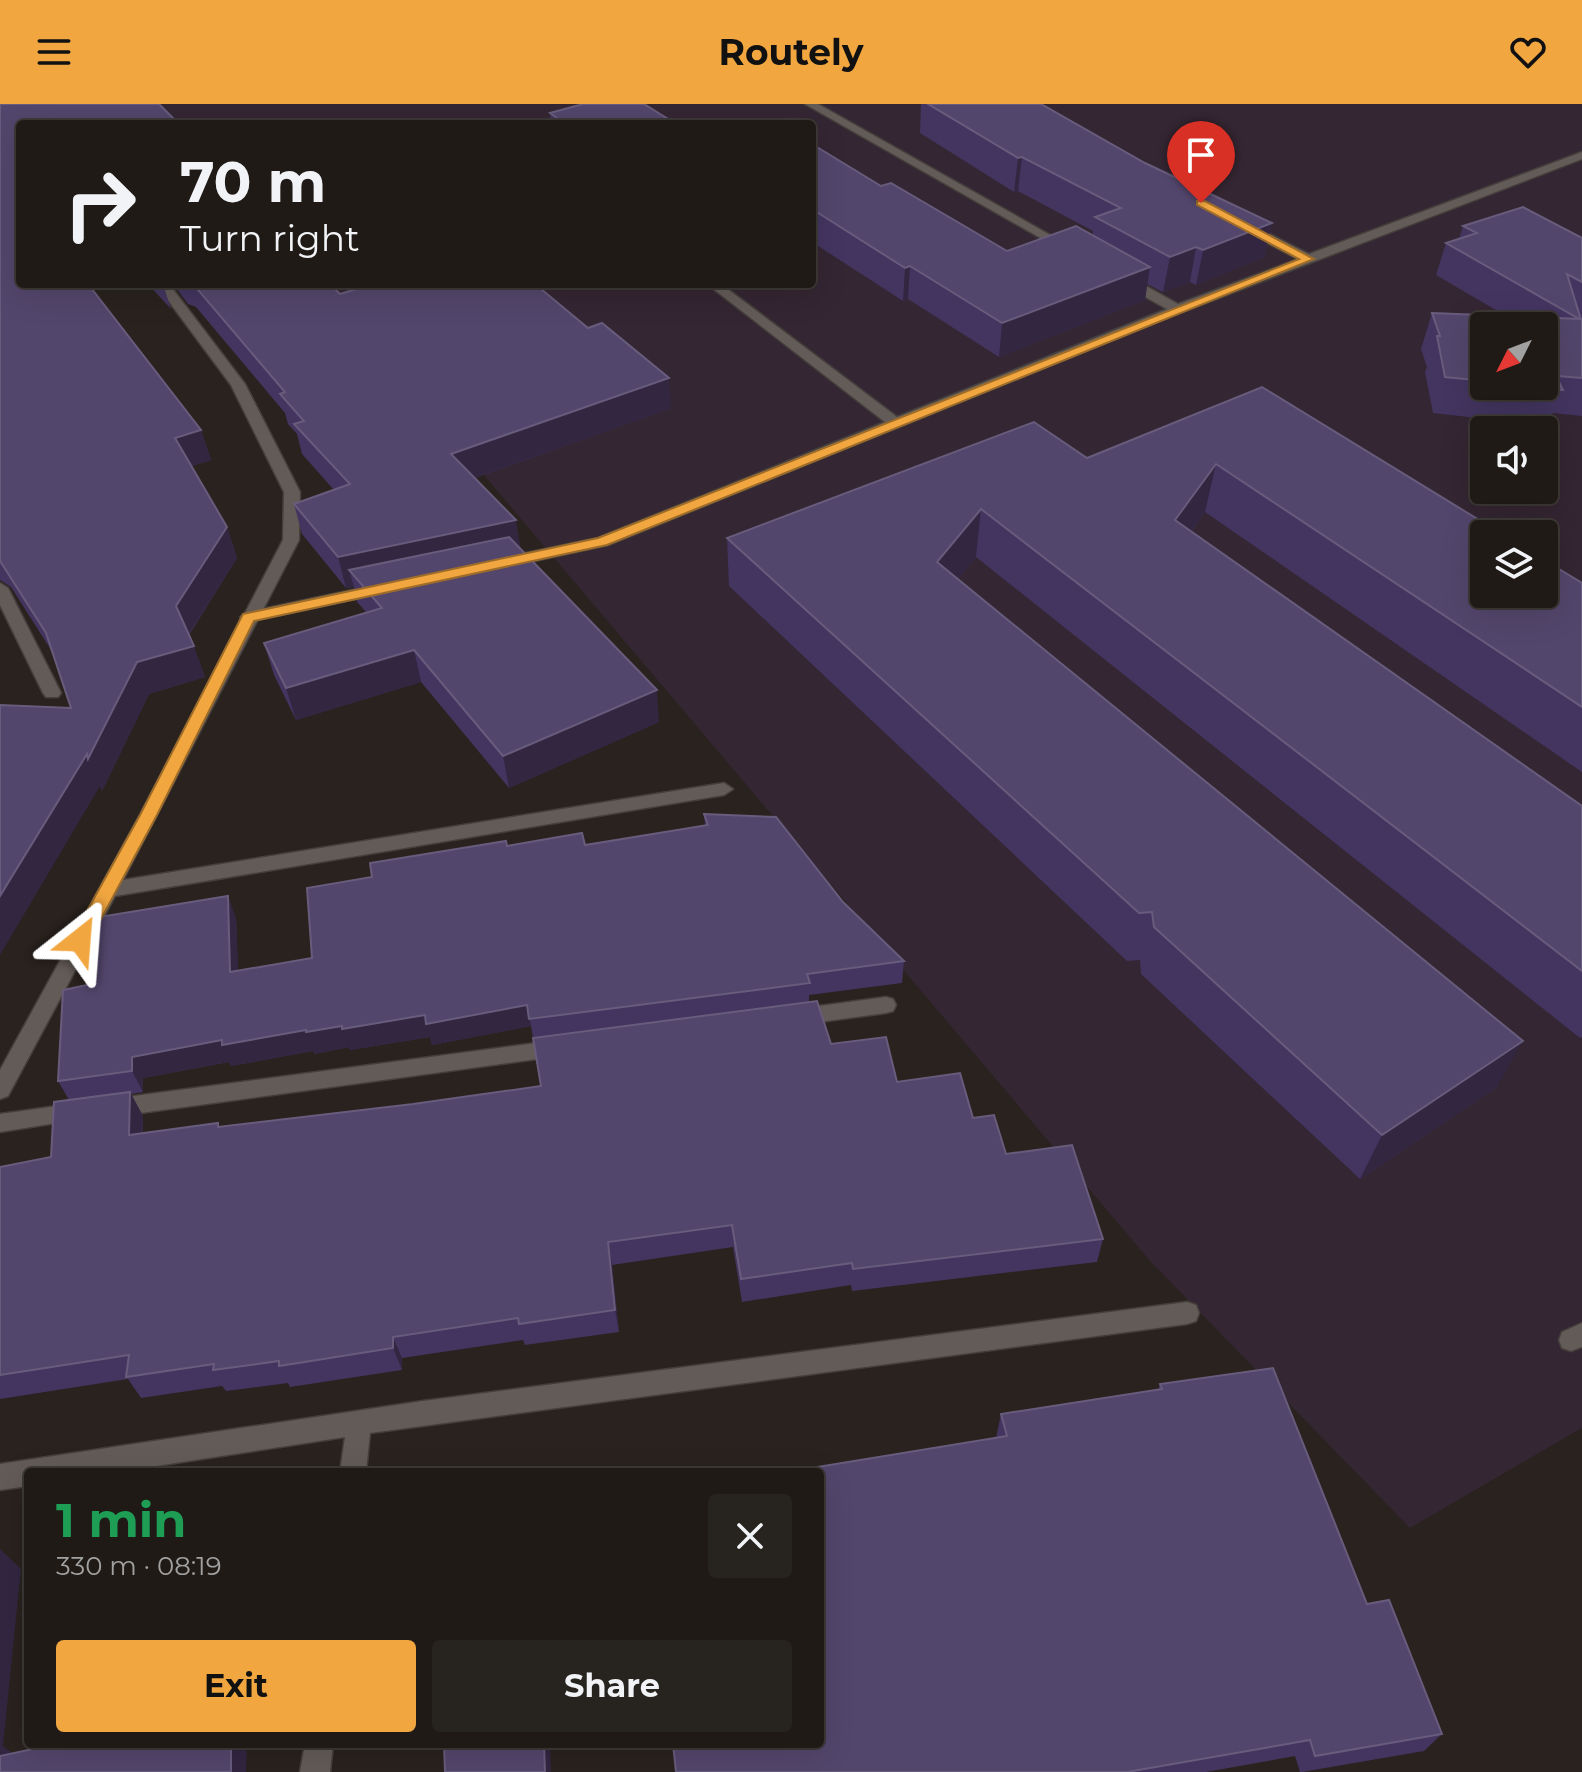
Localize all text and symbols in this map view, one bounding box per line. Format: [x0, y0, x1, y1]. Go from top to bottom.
icon: menu [32, 30, 76, 74]
text: Routely [719, 30, 863, 74]
icon: heart [1506, 30, 1550, 74]
pin [1167, 121, 1235, 203]
icon: arrive [1179, 133, 1223, 177]
text: 70 m [180, 148, 326, 216]
icon: right [48, 152, 152, 256]
text: Turn right [180, 216, 360, 260]
north arrow [1470, 312, 1558, 400]
map controls [1470, 312, 1558, 608]
button: sound [1470, 416, 1558, 504]
button: layers [1470, 520, 1558, 608]
position arrow [38, 898, 122, 982]
text: 1 min [56, 1491, 186, 1549]
button: close [708, 1494, 792, 1578]
text: 330 m · 08:19 [56, 1550, 222, 1582]
button: Exit [56, 1640, 416, 1732]
button: Share [432, 1640, 792, 1732]

